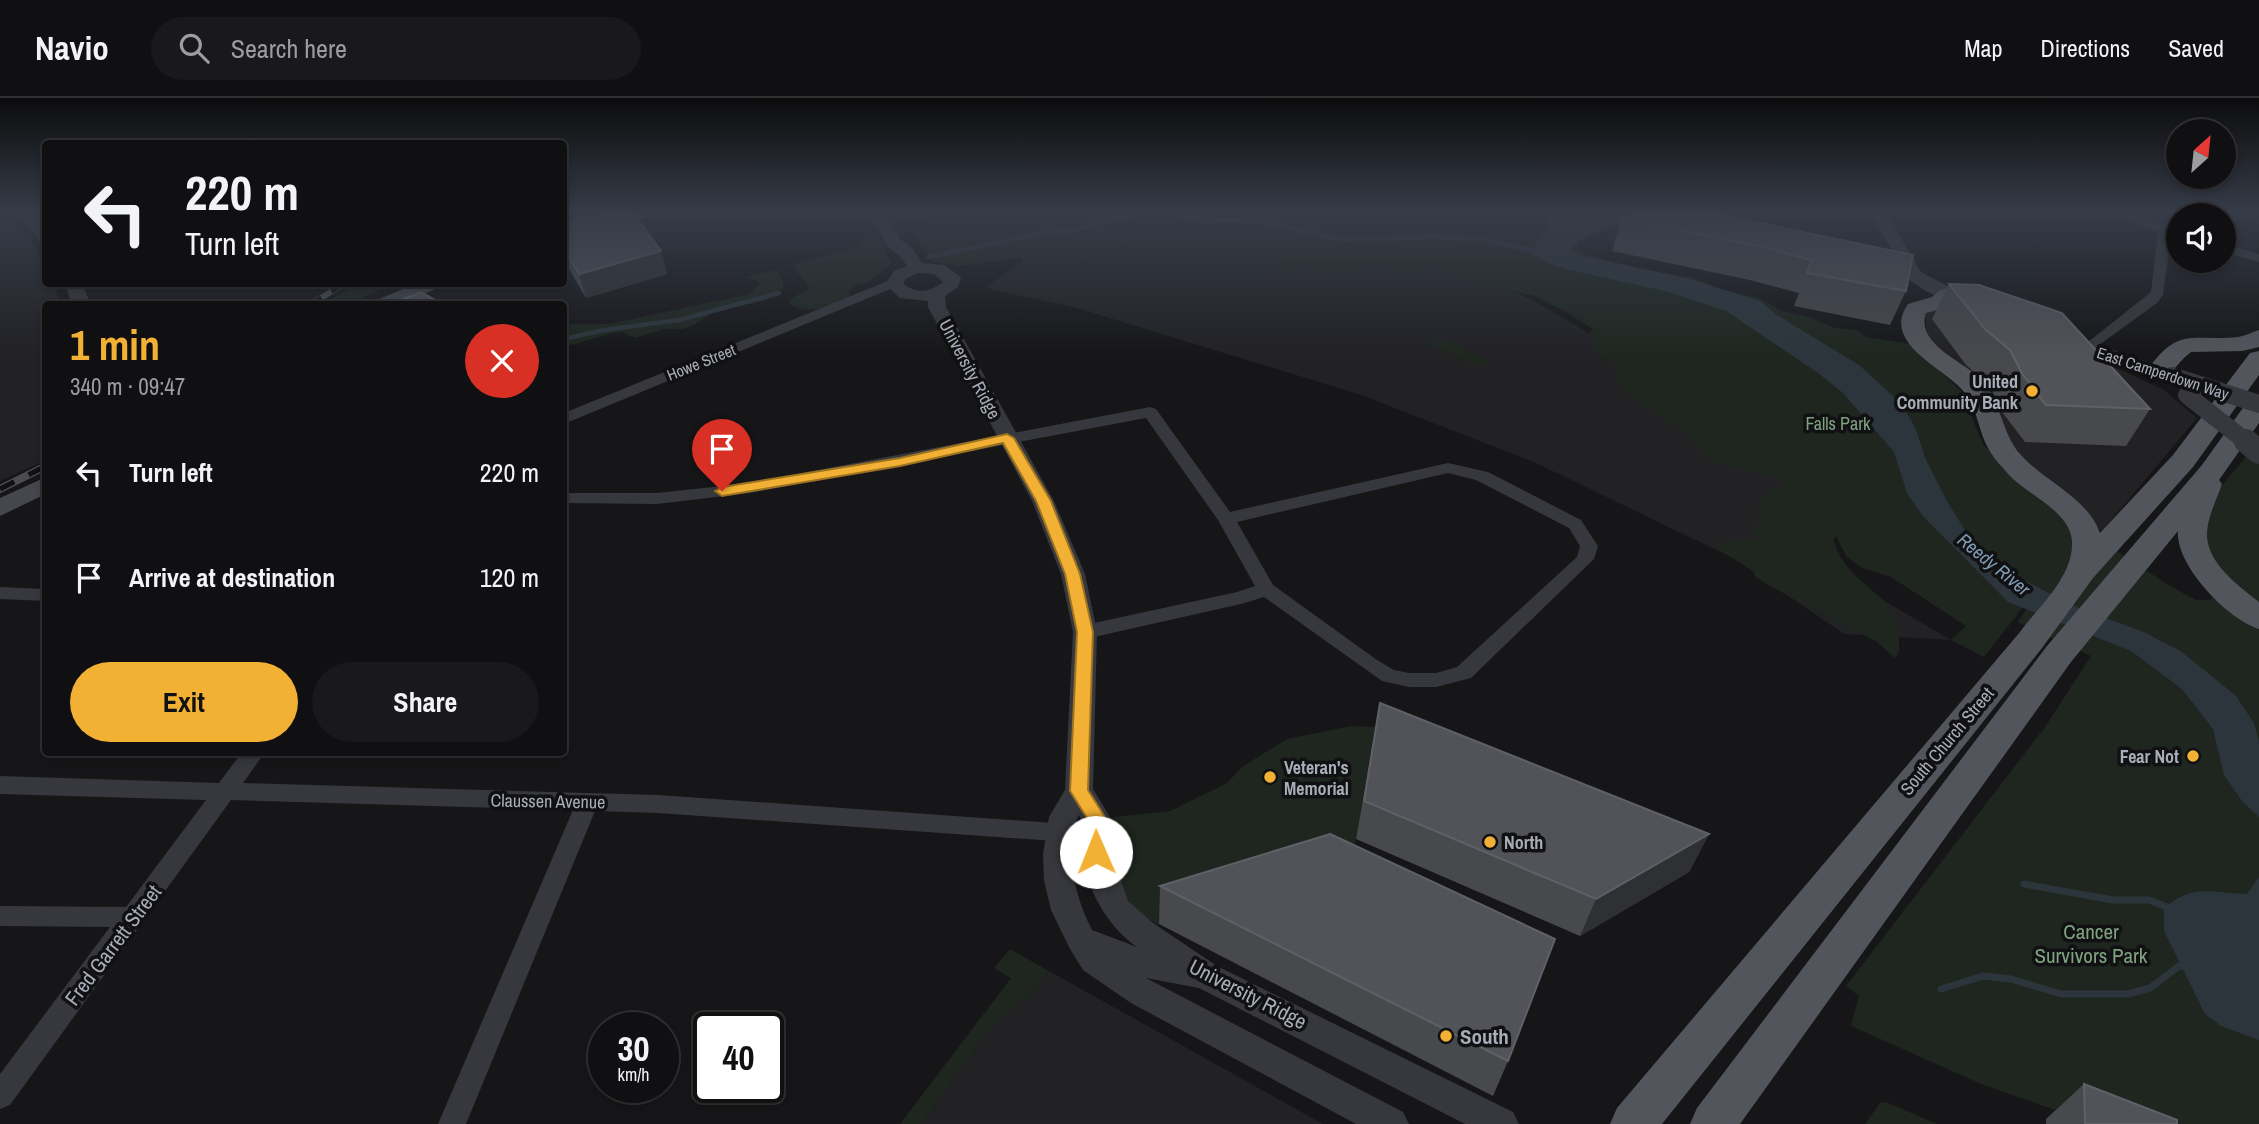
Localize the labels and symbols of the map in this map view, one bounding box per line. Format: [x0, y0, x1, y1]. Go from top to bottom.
north arrow [2166, 119, 2236, 189]
street label: University Ridge [933, 315, 1007, 423]
street label: Howe Street [663, 338, 739, 386]
street label: East Camperdown Way [2094, 341, 2232, 405]
place label: United Community Bank [1897, 369, 2019, 415]
marker: United Community Bank [2024, 383, 2040, 399]
park label: Falls Park [1806, 411, 1871, 436]
pin [692, 419, 752, 491]
water label: Reedy River [1952, 527, 2036, 602]
street label: South Church Street [1894, 682, 2000, 800]
place label: Fear Not [2120, 744, 2179, 769]
marker: Fear Not [2185, 748, 2201, 764]
place label: Veteran's Memorial [1284, 755, 1349, 801]
marker: Veteran's Memorial [1262, 769, 1278, 785]
street label: Claussen Avenue [490, 788, 606, 814]
position arrow [1059, 815, 1133, 889]
place label: North [1504, 830, 1543, 855]
marker: North [1482, 834, 1498, 850]
street label: Fred Garrett Street [58, 878, 168, 1011]
park label: Cancer Survivors Park [2035, 917, 2148, 970]
street label: University Ridge [1184, 952, 1312, 1036]
speed limit sign: 40 [693, 1012, 784, 1103]
place label: South [1460, 1022, 1509, 1051]
marker: South [1438, 1028, 1454, 1044]

